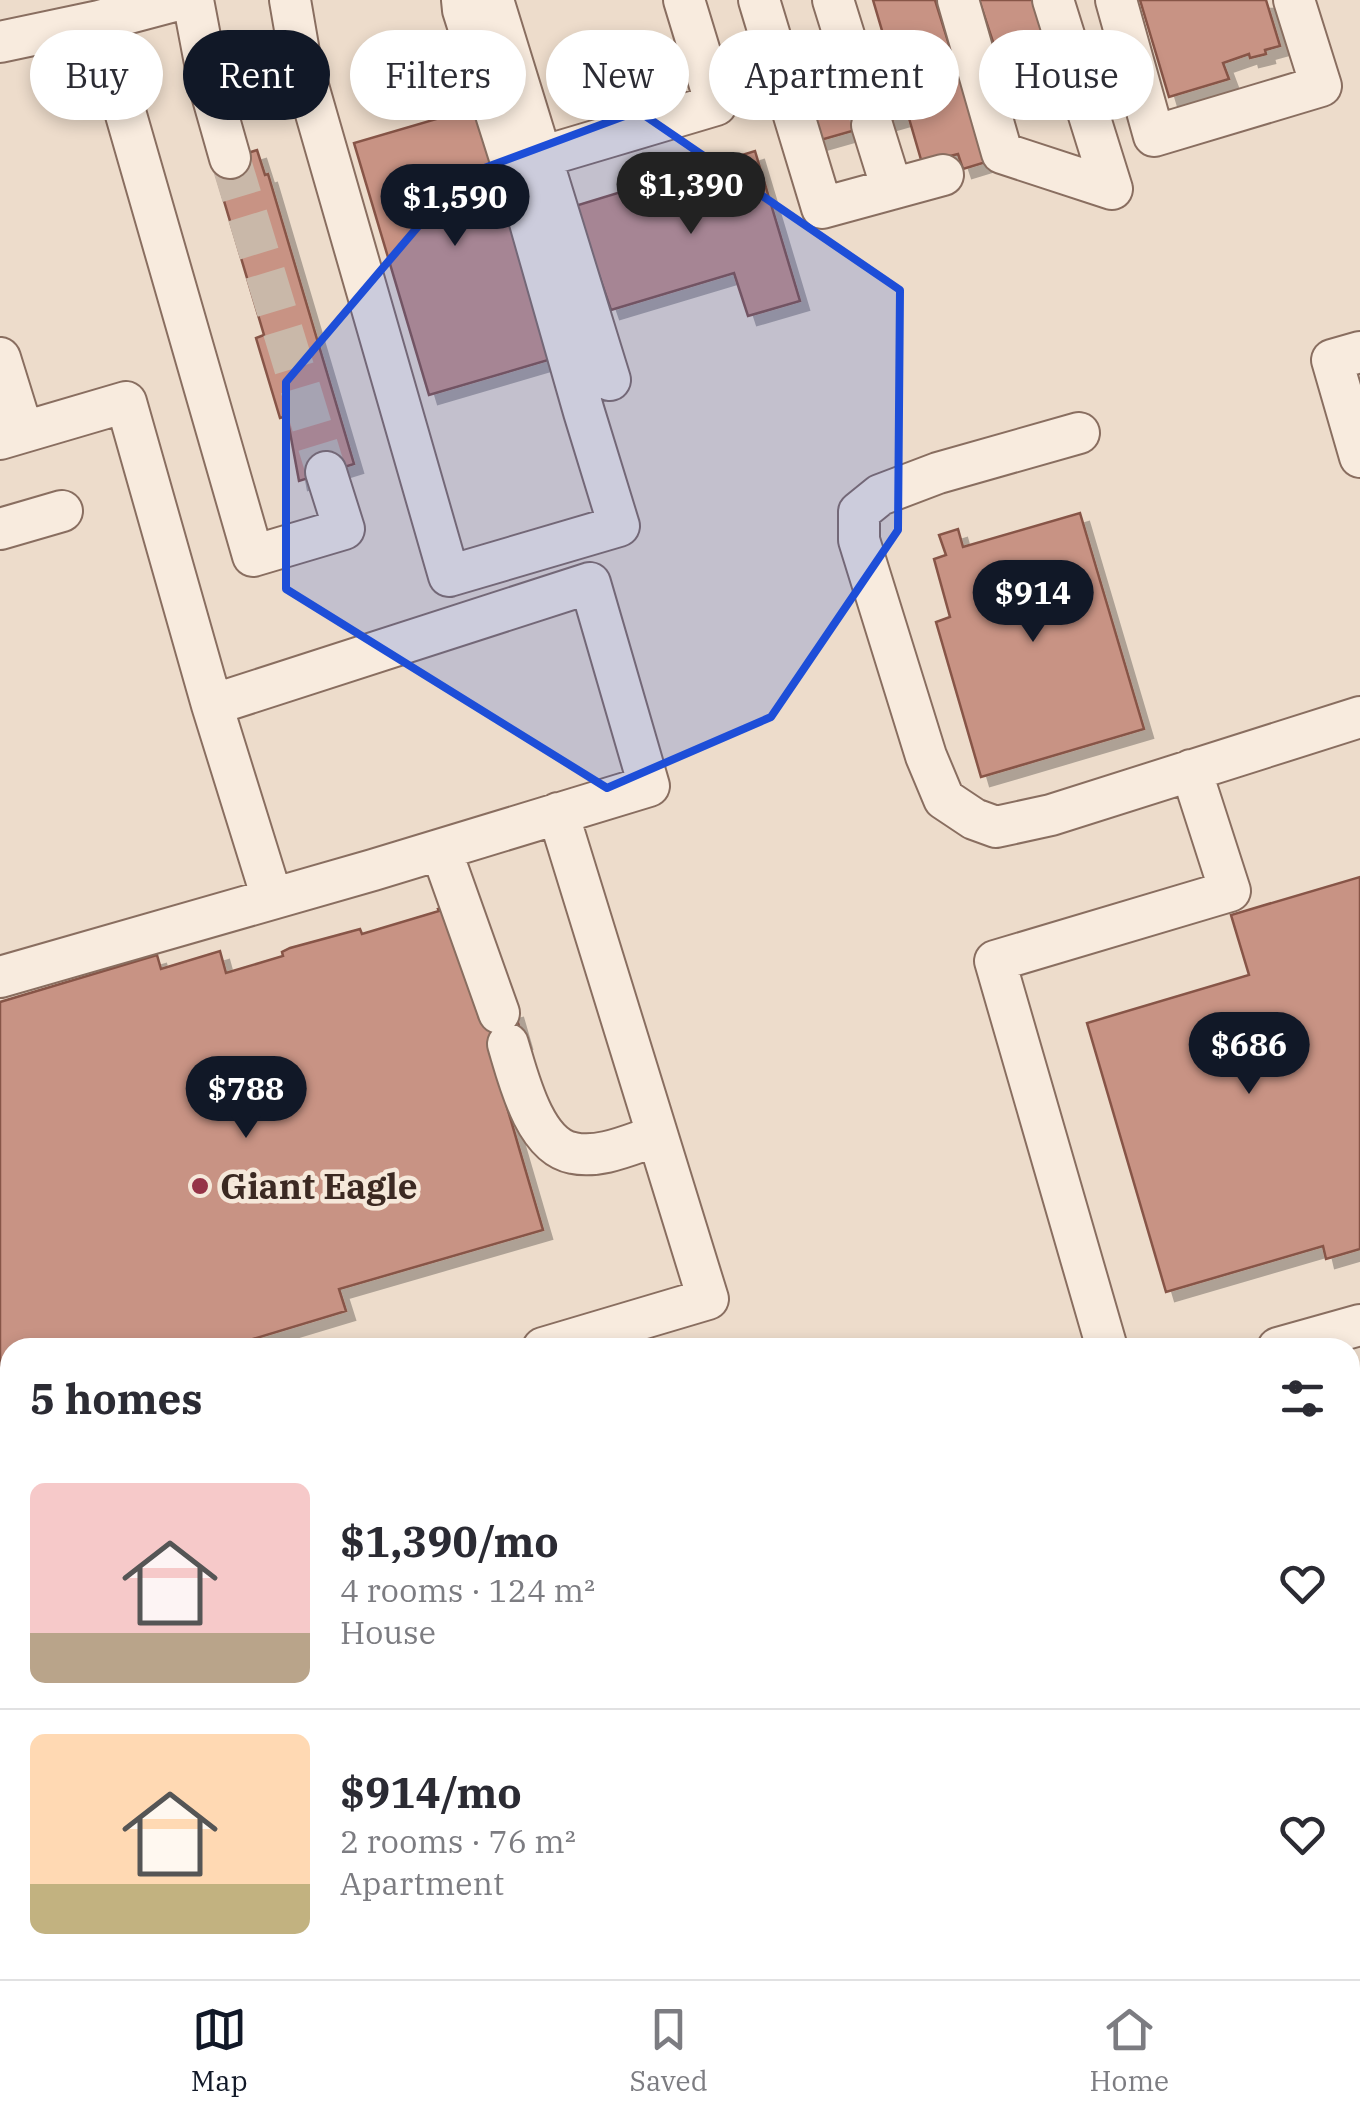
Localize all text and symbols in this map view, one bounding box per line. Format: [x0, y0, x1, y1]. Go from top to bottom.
chip: Buy [30, 30, 163, 120]
chip: Rent [183, 30, 330, 120]
chip: Filters [350, 30, 526, 120]
chip: New [546, 30, 689, 120]
chip: Apartment [709, 30, 959, 120]
chip: House [979, 30, 1154, 120]
pin: $1,390 [610, 152, 772, 237]
text: $1,390 [639, 163, 743, 205]
pin: $1,590 [374, 164, 536, 249]
text: $1,590 [403, 175, 507, 217]
pin: $914 [974, 560, 1092, 645]
text: $914 [995, 571, 1071, 613]
pin: $686 [1190, 1012, 1308, 1097]
text: $686 [1211, 1023, 1287, 1065]
pin: $788 [187, 1056, 305, 1141]
text: $788 [208, 1067, 284, 1109]
place label: Giant Eagle [220, 1163, 418, 1209]
marker: Giant Eagle [189, 1175, 211, 1197]
text: 5 homes [30, 1371, 203, 1426]
icon: filters [1275, 1371, 1330, 1426]
text: $1,390/mo [340, 1514, 559, 1569]
icon: home [110, 1523, 230, 1643]
icon: heart [1275, 1556, 1330, 1611]
text: 4 rooms · 124 m² [340, 1569, 595, 1611]
text: House [340, 1611, 436, 1653]
text: $914/mo [340, 1765, 522, 1820]
icon: home [110, 1774, 230, 1894]
icon: heart [1275, 1807, 1330, 1862]
text: 2 rooms · 76 m² [340, 1820, 576, 1862]
text: Apartment [340, 1862, 504, 1904]
tab: Map [191, 2002, 248, 2099]
tab: Saved [629, 2002, 708, 2099]
tab: Home [1090, 2002, 1169, 2099]

